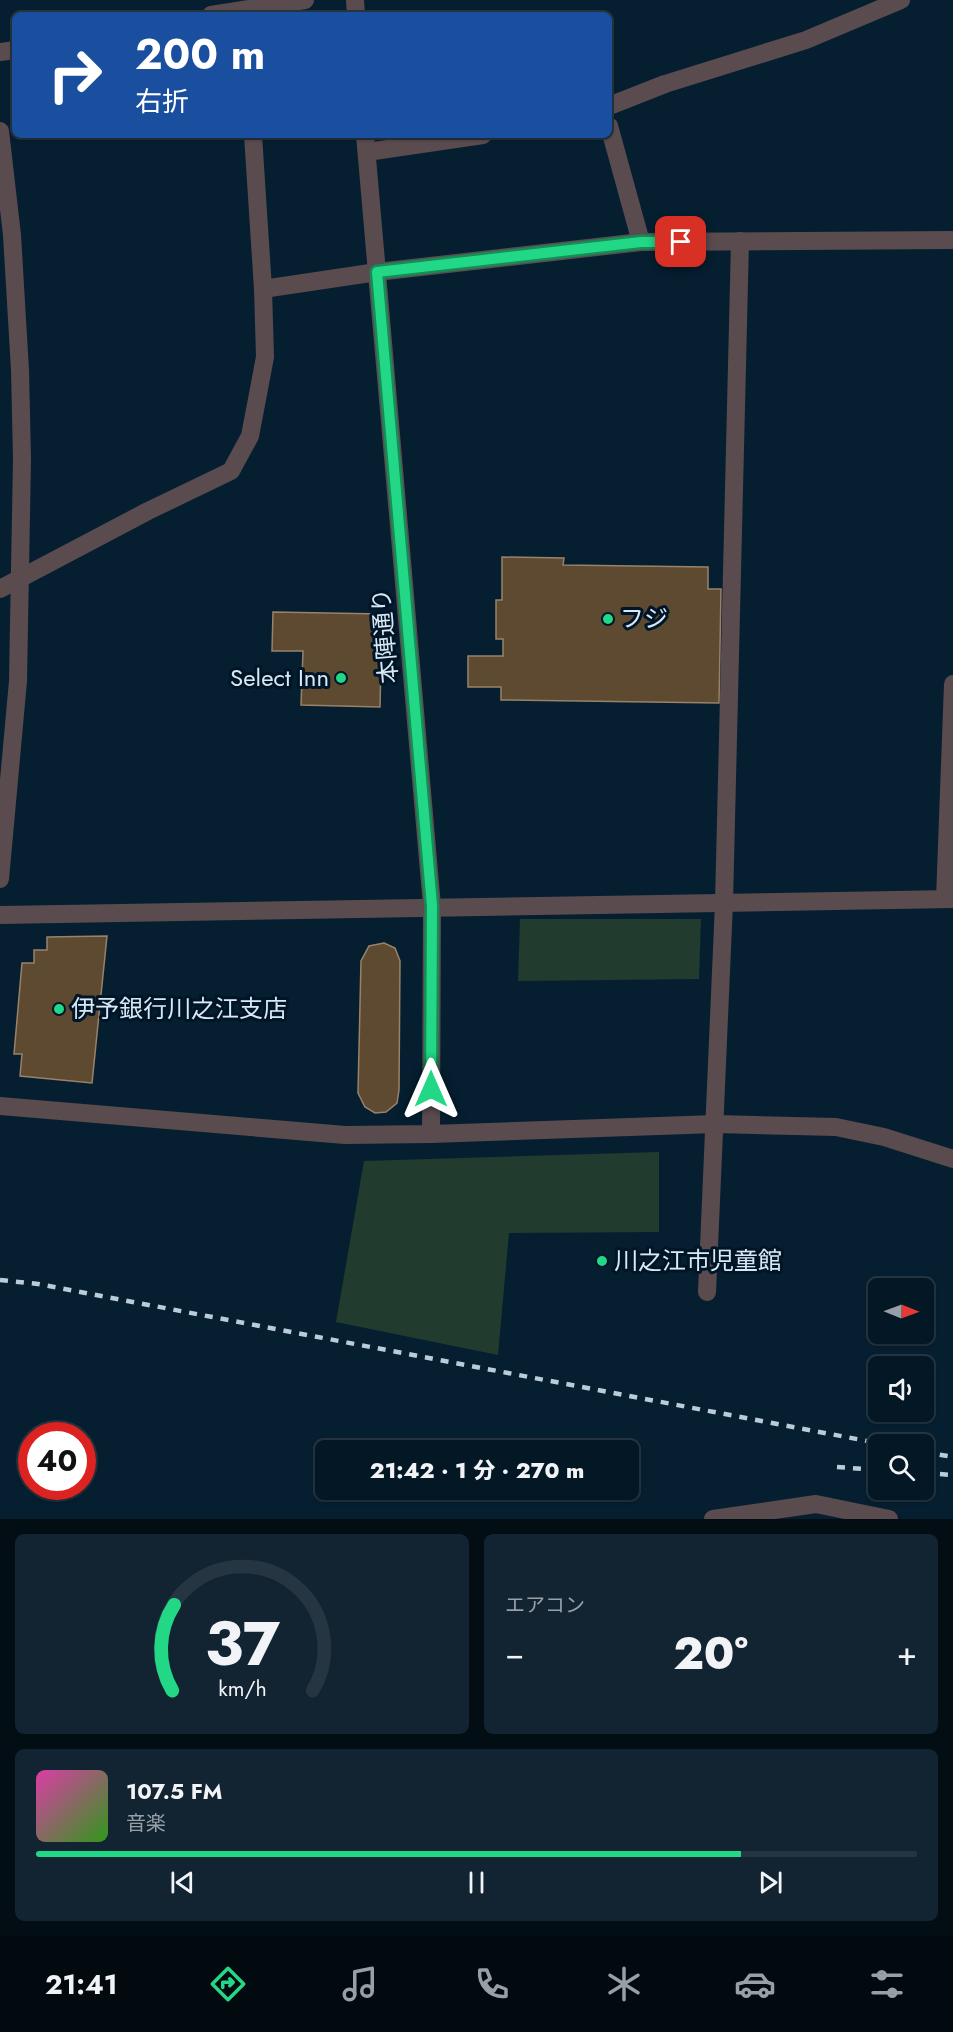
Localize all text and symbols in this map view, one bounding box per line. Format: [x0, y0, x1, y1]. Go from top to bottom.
text: 200 m [135, 24, 265, 85]
icon: right [36, 36, 114, 114]
text: 右折 [135, 82, 189, 121]
pin [655, 216, 706, 267]
icon: arrive [664, 225, 697, 258]
street label: 本陣通り [363, 587, 406, 685]
place label: フジ [620, 601, 668, 636]
marker: フジ [601, 612, 615, 626]
place label: Select Inn [230, 660, 329, 695]
marker: Select Inn [334, 671, 348, 685]
place label: 伊予銀行川之江支店 [71, 991, 287, 1026]
marker: 伊予銀行川之江支店 [52, 1002, 66, 1016]
position arrow [399, 1057, 463, 1121]
place label: 川之江市児童館 [614, 1243, 782, 1278]
marker: 川之江市児童館 [595, 1254, 609, 1268]
north arrow [868, 1278, 934, 1344]
map controls [868, 1278, 934, 1500]
button: sound [868, 1356, 934, 1422]
speed limit sign: 40 [18, 1422, 96, 1500]
button: search [868, 1434, 934, 1500]
text: 21:42 · 1 分 · 270 m [370, 1454, 584, 1486]
text: エアコン [505, 1591, 585, 1620]
text: 37 [204, 1598, 280, 1688]
text: 20° [673, 1621, 748, 1686]
text: − [505, 1630, 524, 1677]
text: + [897, 1630, 917, 1677]
text: km/h [218, 1673, 266, 1704]
text: 107.5 FM [126, 1775, 222, 1807]
text: 音楽 [126, 1809, 166, 1838]
icon: previous [166, 1866, 199, 1899]
icon: pause [460, 1866, 493, 1899]
icon: next [754, 1866, 787, 1899]
icon: directions [207, 1963, 249, 2005]
icon: music [339, 1963, 381, 2005]
icon: phone [471, 1963, 513, 2005]
icon: climate [603, 1963, 645, 2005]
icon: car [734, 1963, 776, 2005]
icon: filters [866, 1963, 908, 2005]
text: 21:41 [45, 1965, 118, 2004]

